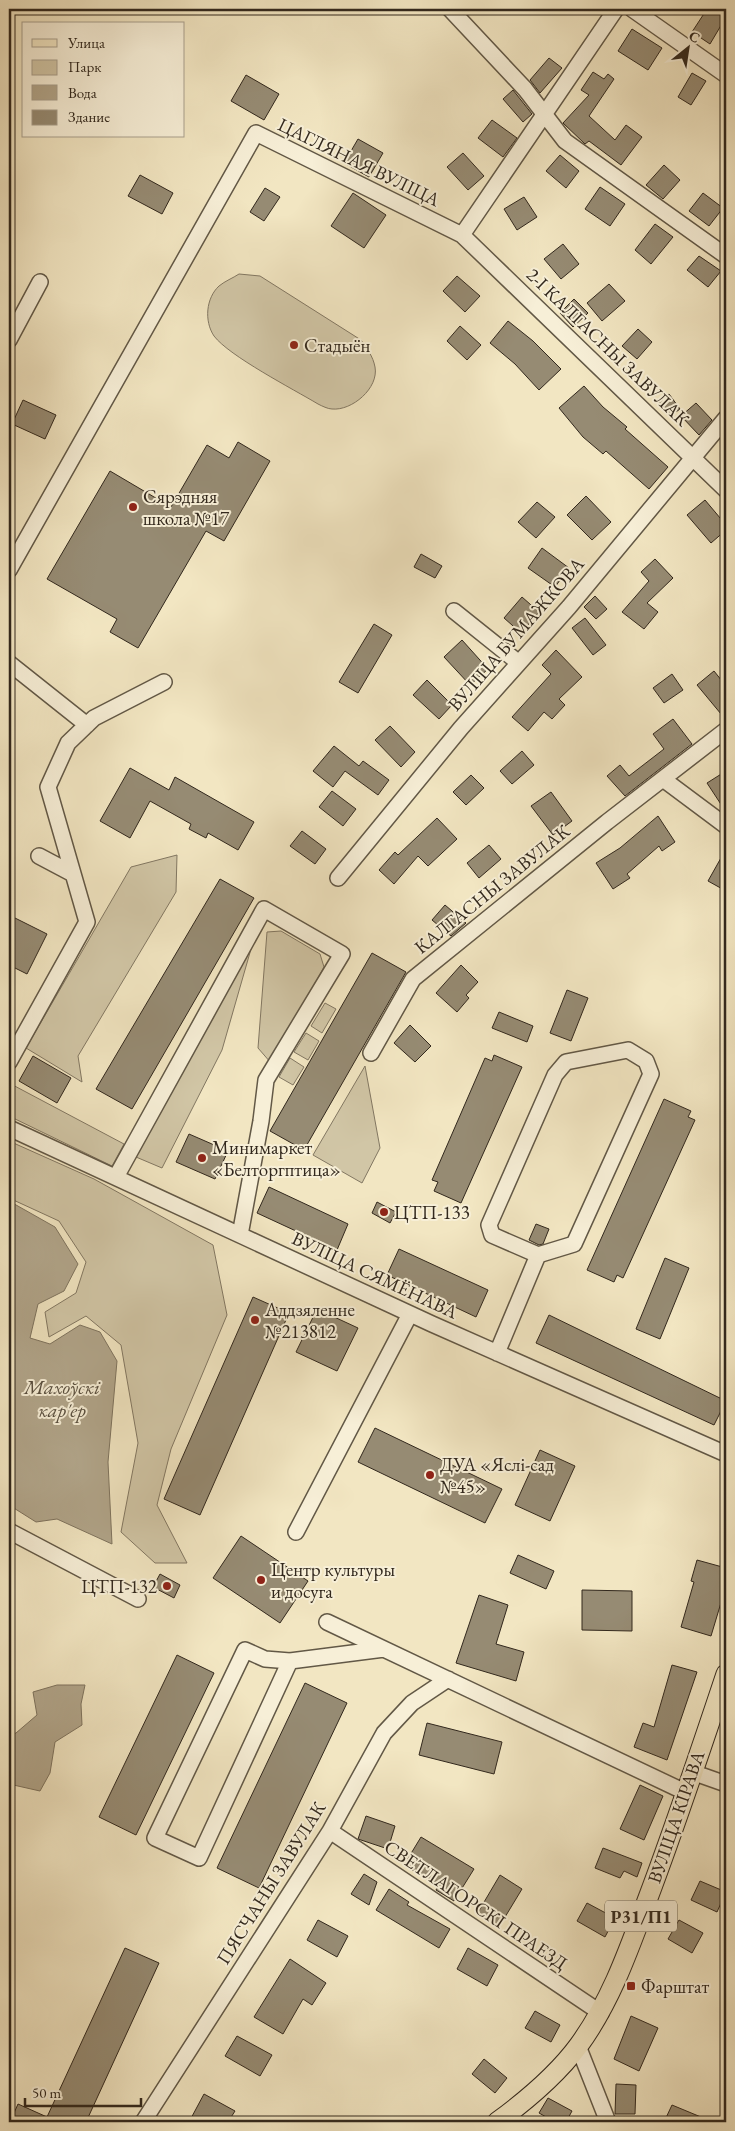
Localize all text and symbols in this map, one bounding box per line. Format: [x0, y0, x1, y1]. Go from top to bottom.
legend [22, 22, 185, 138]
north arrow [662, 22, 712, 72]
text: С [686, 26, 703, 47]
text: Улица [67, 33, 105, 52]
text: Парк [68, 57, 101, 76]
text: Вода [68, 83, 97, 102]
text: Здание [68, 107, 110, 126]
street label: ЦАГЛЯНАЯ ВУЛІЦА [274, 112, 445, 212]
street label: 2-І КАЛГАСНЫ ЗАВУЛАК [521, 262, 695, 432]
place label: Стадыён [304, 333, 371, 358]
marker: Стадыён [288, 339, 300, 351]
place label: Сярэдняя школа №17 [143, 484, 230, 531]
marker: Сярэдняя школа №17 [127, 501, 139, 513]
street label: ВУЛІЦА БУМАЖКОВА [442, 551, 590, 716]
street label: КАЛГАСНЫ ЗАВУЛАК [409, 818, 575, 959]
place label: Минимаркет «Белторгптица» [212, 1135, 341, 1182]
marker: Минимаркет «Белторгптица» [196, 1152, 208, 1164]
place label: ЦТП-133 [394, 1200, 470, 1225]
marker: ЦТП-133 [378, 1206, 390, 1218]
street label: ВУЛІЦА СЯМЁНАВА [288, 1226, 463, 1325]
place label: Аддзяленне №213812 [264, 1297, 355, 1344]
marker: Аддзяленне №213812 [249, 1314, 261, 1326]
water label: Махоўскі кар'ер [23, 1374, 101, 1423]
place label: ДУА «Яслі-сад №45» [440, 1452, 554, 1499]
marker: ДУА «Яслі-сад №45» [424, 1469, 436, 1481]
place label: Центр культуры и досуга [271, 1557, 395, 1604]
place label: ЦТП-132 [81, 1574, 157, 1599]
marker: Центр культуры и досуга [255, 1574, 267, 1586]
marker: ЦТП-132 [161, 1580, 173, 1592]
street label: ВУЛІЦА КІРАВА [642, 1747, 711, 1887]
street label: ПЯСЧАНЫ ЗАВУЛАК [211, 1796, 332, 1969]
street label: СВЕТЛАГОРСКІ ПРАЕЗД [379, 1834, 573, 1976]
road number: Р31/П1 [605, 1900, 677, 1932]
place label: Фарштат [641, 1974, 709, 1999]
marker: Фарштат [625, 1980, 637, 1992]
scale bar [25, 2076, 141, 2108]
text: 50 m [32, 2083, 61, 2102]

